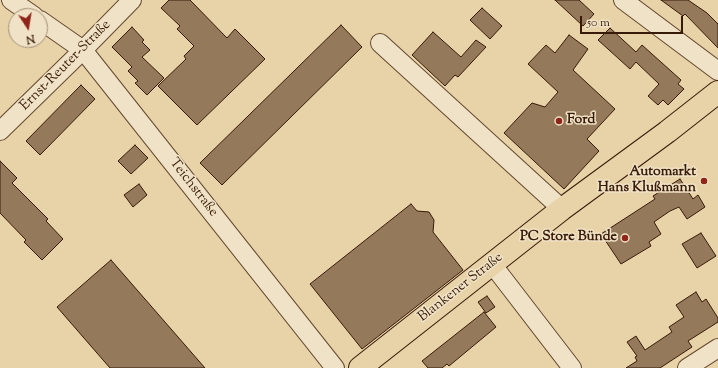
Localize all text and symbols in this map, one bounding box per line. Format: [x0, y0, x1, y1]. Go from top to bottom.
north arrow [8, 8, 48, 48]
scale bar [582, 8, 685, 34]
text: 50 m [587, 14, 610, 32]
street label: Ernst-Reuter-Straße [17, 17, 115, 115]
text: N [24, 30, 36, 47]
place label: Ford [567, 113, 595, 129]
marker: Ford [554, 116, 564, 126]
street label: Teichstraße [165, 155, 221, 221]
place label: Automarkt Hans Klußmann [598, 165, 696, 198]
marker: Automarkt Hans Klußmann [699, 176, 709, 186]
place label: PC Store Bünde [520, 230, 617, 246]
marker: PC Store Bünde [620, 233, 630, 243]
street label: Blankener Straße [415, 250, 507, 326]

